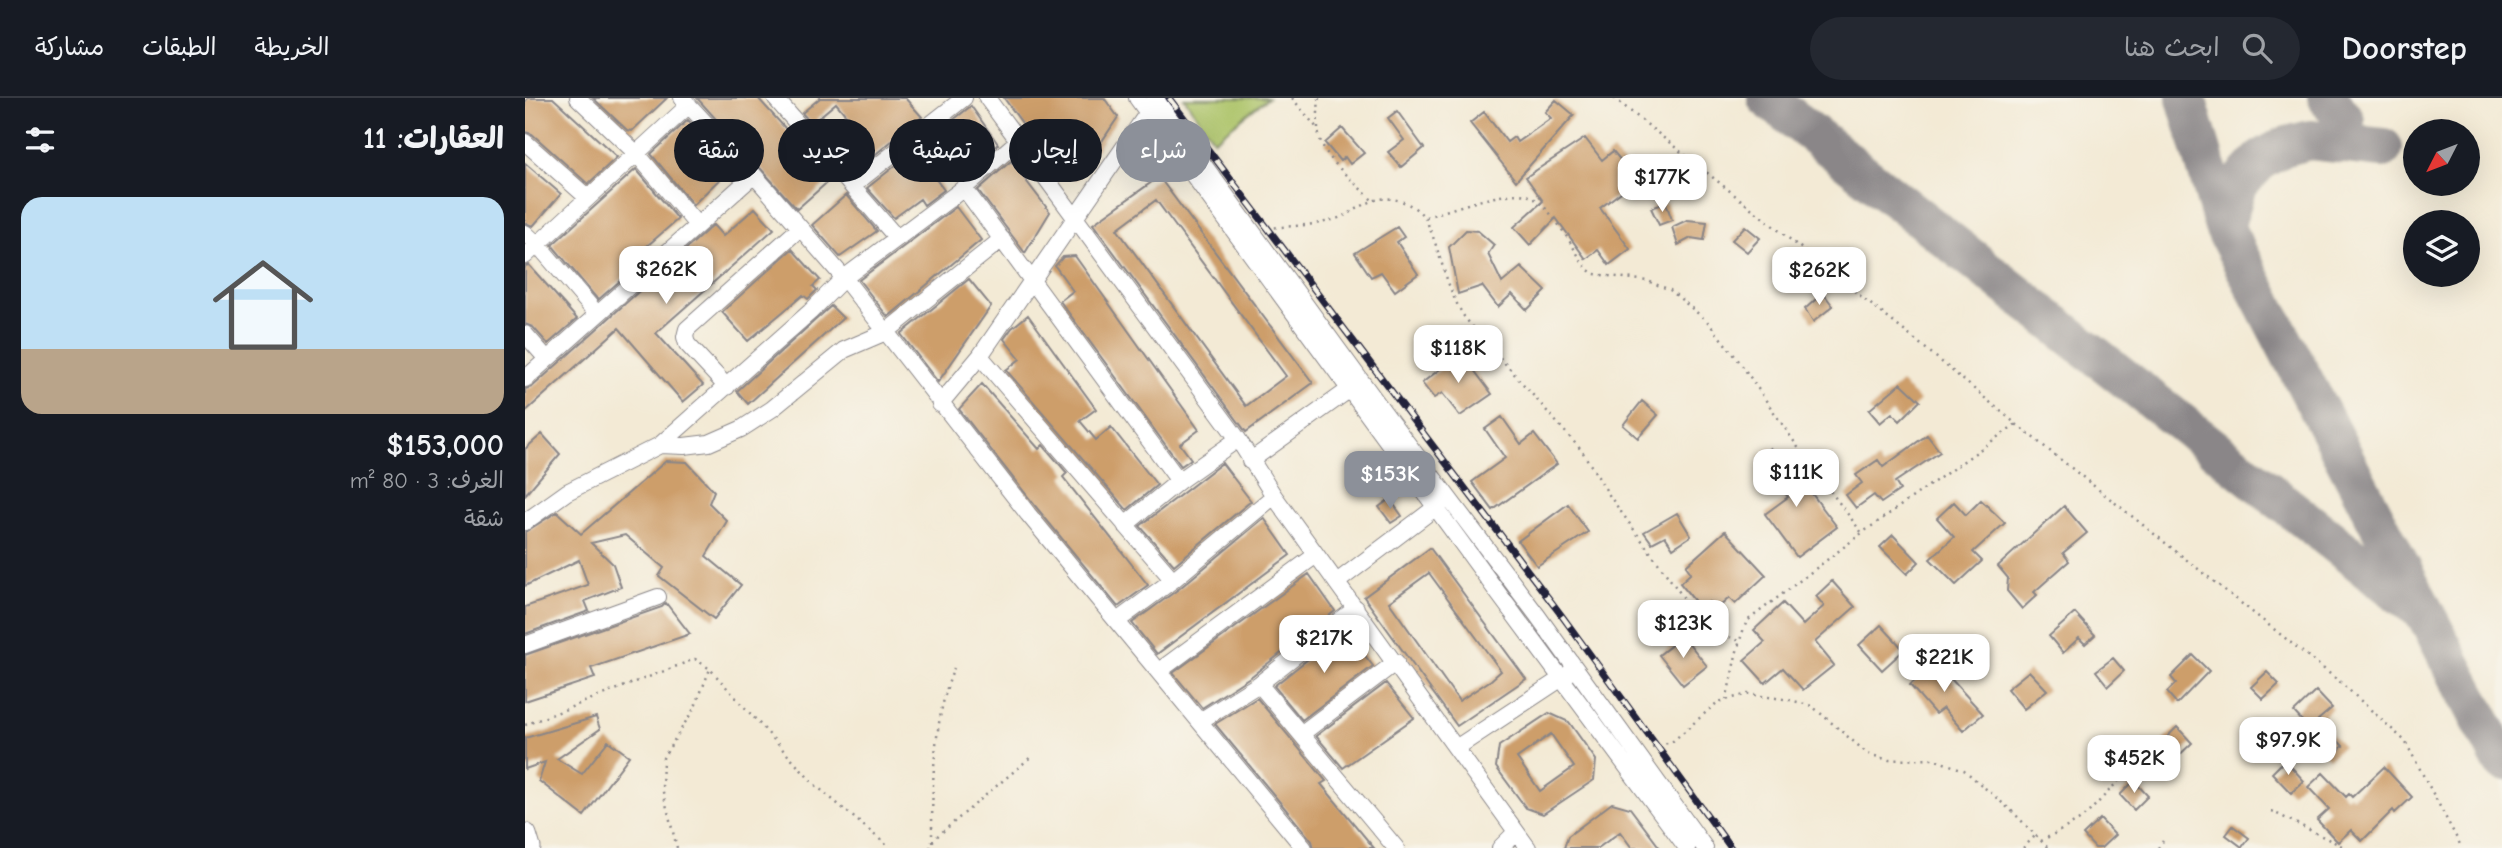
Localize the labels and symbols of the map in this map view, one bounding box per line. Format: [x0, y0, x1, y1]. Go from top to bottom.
north arrow [2403, 119, 2480, 196]
pin: $177K [1613, 155, 1711, 214]
pin: $262K [617, 246, 715, 306]
pin: $262K [1770, 248, 1868, 307]
pin: $118K [1409, 326, 1507, 385]
pin: $111K [1747, 450, 1845, 509]
pin: $153K [1341, 452, 1439, 511]
pin: $123K [1634, 601, 1732, 660]
pin: $217K [1275, 616, 1373, 675]
pin: $221K [1895, 634, 1993, 694]
pin: $97.9K [2231, 718, 2345, 777]
pin: $452K [2085, 736, 2183, 795]

